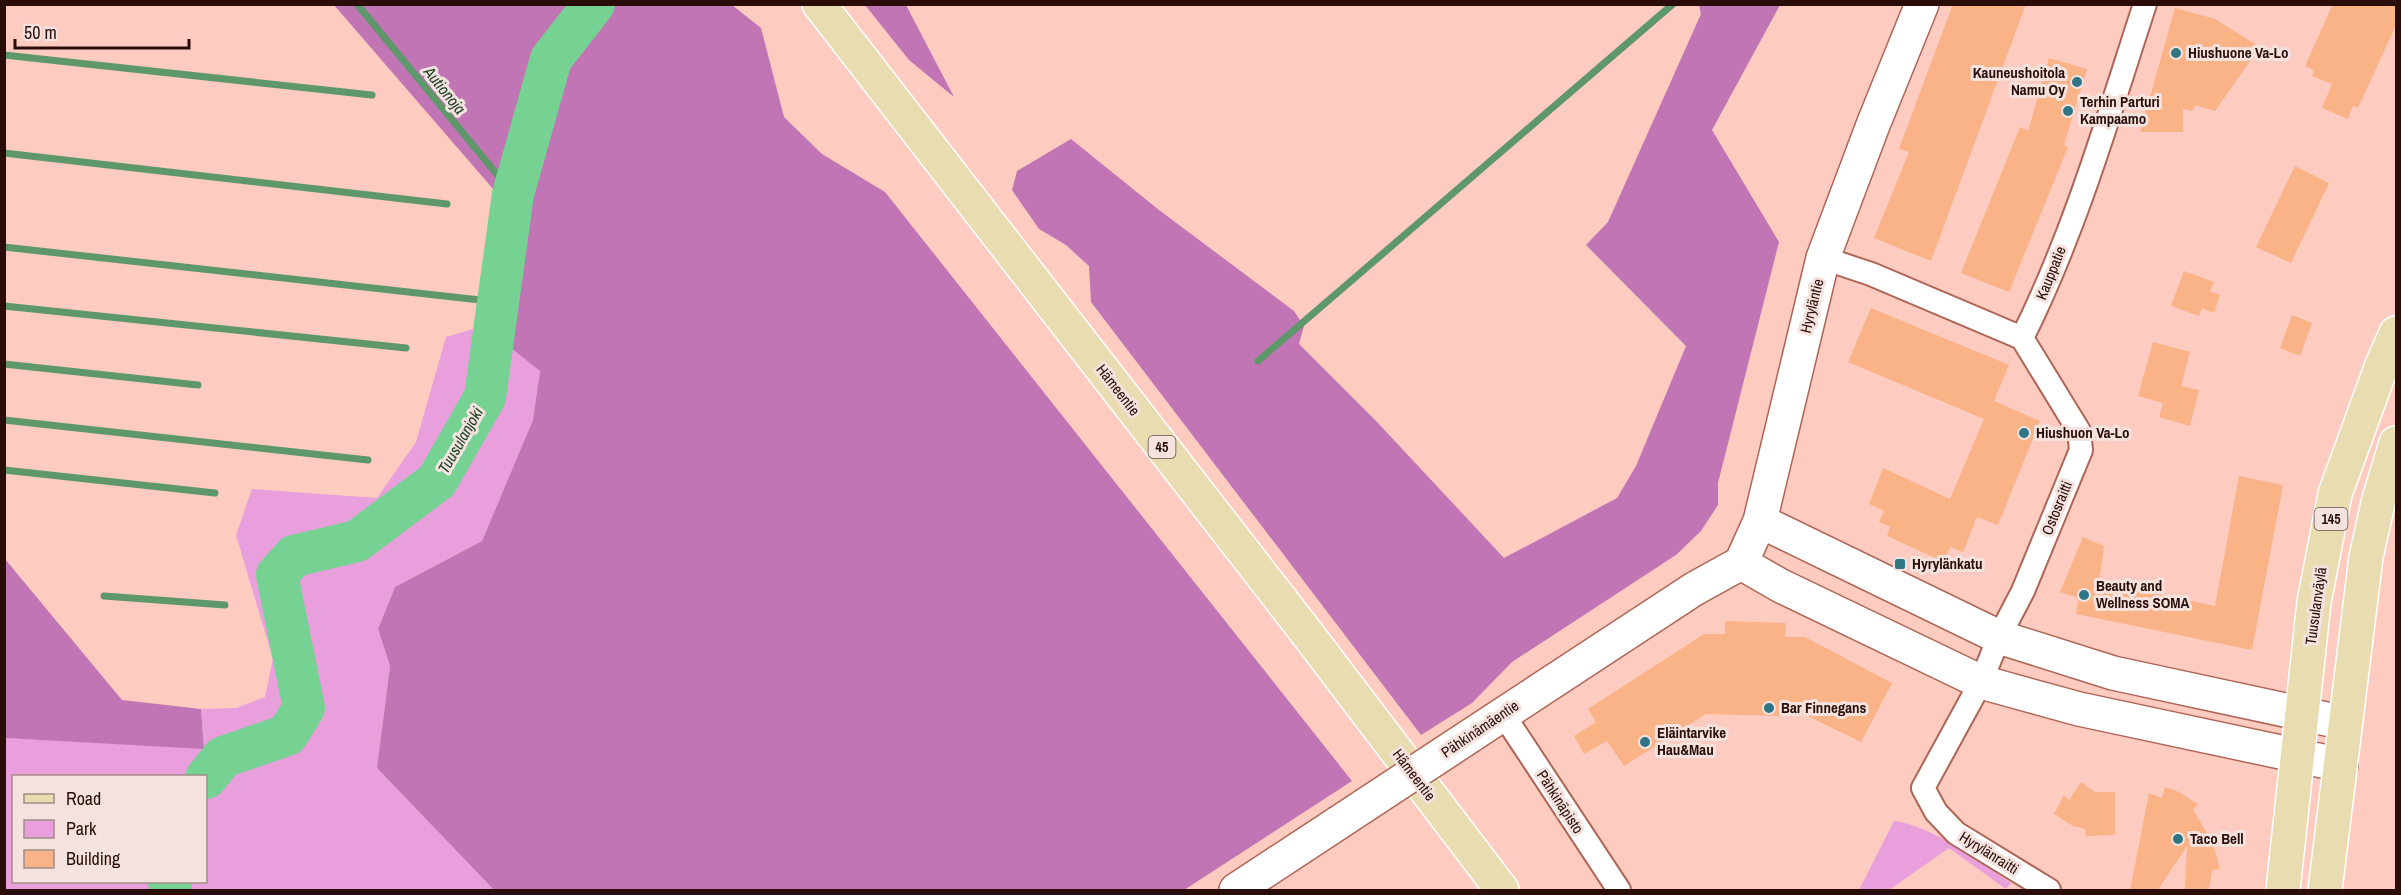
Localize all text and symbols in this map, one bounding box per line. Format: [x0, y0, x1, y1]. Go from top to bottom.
scale bar [15, 12, 189, 50]
text: 50 m [24, 20, 57, 45]
place label: Hiushuone Va-Lo [2188, 42, 2288, 63]
marker: Hiushuone Va-Lo [2169, 46, 2183, 60]
water label: Autionoja [418, 61, 471, 118]
place label: Kauneushoitola Namu Oy [1973, 62, 2065, 100]
marker: Kauneushoitola Namu Oy [2070, 75, 2084, 89]
place label: Terhin Parturi Kampaamo [2080, 91, 2160, 129]
marker: Terhin Parturi Kampaamo [2061, 104, 2075, 118]
street label: Kauppatie [2030, 243, 2071, 303]
street label: Hyryläntie [1795, 276, 1828, 335]
street label: Hämeentie [1092, 360, 1145, 420]
water label: Tuusulanjoki [432, 402, 488, 477]
place label: Hiushuon Va-Lo [2036, 422, 2130, 443]
marker: Hiushuon Va-Lo [2017, 426, 2031, 440]
road number: 45 [1148, 436, 1176, 458]
street label: Ostosraitti [2036, 478, 2077, 538]
road number: 145 [2314, 508, 2348, 530]
place label: Hyrylänkatu [1912, 553, 1982, 574]
marker: Hyrylänkatu [1893, 557, 1907, 571]
street label: Tuusulanväylä [2300, 566, 2331, 646]
place label: Beauty and Wellness SOMA [2096, 575, 2190, 613]
marker: Beauty and Wellness SOMA [2077, 588, 2091, 602]
street label: Pähkinämäentie [1437, 695, 1523, 762]
place label: Bar Finnegans [1781, 697, 1867, 718]
marker: Bar Finnegans [1762, 701, 1776, 715]
place label: Eläintarvike Hau&Mau [1657, 722, 1726, 760]
marker: Eläintarvike Hau&Mau [1638, 735, 1652, 749]
street label: Hämeentie [1388, 744, 1441, 805]
street label: Pähkinäpisto [1532, 766, 1589, 838]
legend [12, 775, 207, 883]
text: Road [66, 786, 101, 811]
text: Park [66, 816, 97, 841]
street label: Hyrylänraitti [1956, 826, 2023, 879]
place label: Taco Bell [2190, 828, 2244, 849]
marker: Taco Bell [2171, 832, 2185, 846]
text: Building [66, 846, 121, 871]

